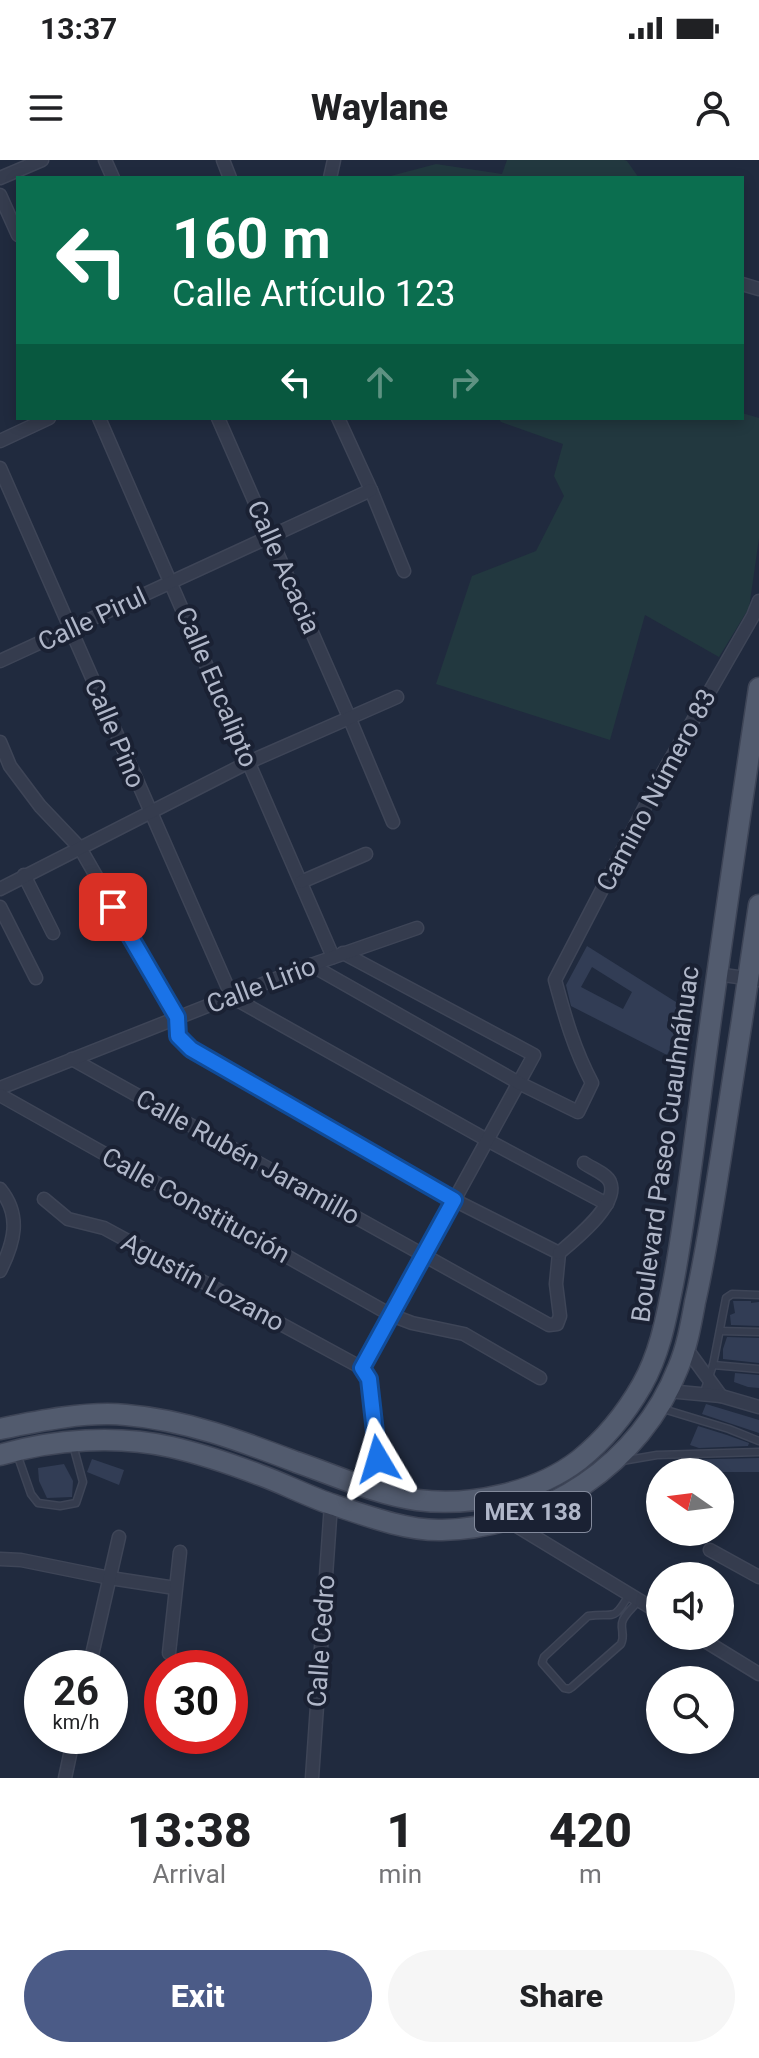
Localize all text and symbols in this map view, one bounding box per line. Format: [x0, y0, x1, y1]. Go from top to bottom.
text: 13:37 [40, 11, 117, 46]
icon: menu [24, 86, 68, 130]
icon: person [691, 86, 735, 130]
text: Waylane [311, 87, 448, 129]
text: 160 m [172, 206, 331, 272]
icon: left [40, 208, 144, 312]
text: Calle Artículo 123 [172, 273, 455, 315]
icon: left [274, 360, 318, 404]
icon: ahead [358, 360, 402, 404]
icon: right [442, 360, 486, 404]
street label: Calle Acacia [241, 496, 327, 638]
street label: Calle Pirul [33, 581, 151, 657]
street label: Calle Eucalipto [170, 602, 264, 772]
street label: Calle Pino [79, 674, 151, 792]
street label: Camino Número 83 [590, 684, 722, 896]
pin [79, 873, 147, 941]
icon: arrive [91, 885, 135, 929]
street label: Calle Lirio [202, 951, 320, 1019]
street label: Boulevard Paseo Cuauhnáhuac [625, 964, 705, 1324]
street label: Calle Rubén Jaramillo [131, 1083, 365, 1231]
street label: Calle Constitución [97, 1141, 295, 1269]
street label: Agustín Lozano [117, 1227, 289, 1337]
position arrow [336, 1417, 420, 1501]
north arrow [646, 1458, 734, 1546]
map controls [646, 1458, 734, 1754]
road number: MEX 138 [475, 1492, 591, 1532]
button: sound [646, 1562, 734, 1650]
street label: Calle Cedro [301, 1574, 341, 1708]
speed limit sign: 30 [144, 1650, 248, 1754]
button: search [646, 1666, 734, 1754]
text: 26 [53, 1668, 99, 1715]
text: km/h [53, 1710, 99, 1734]
text: 13:38 [127, 1802, 252, 1859]
text: 1 [386, 1802, 414, 1859]
text: 420 [549, 1802, 632, 1859]
text: Arrival [152, 1859, 226, 1889]
text: min [379, 1859, 422, 1889]
text: m [579, 1859, 602, 1889]
button: Exit [24, 1950, 372, 2042]
button: Share [388, 1950, 735, 2042]

